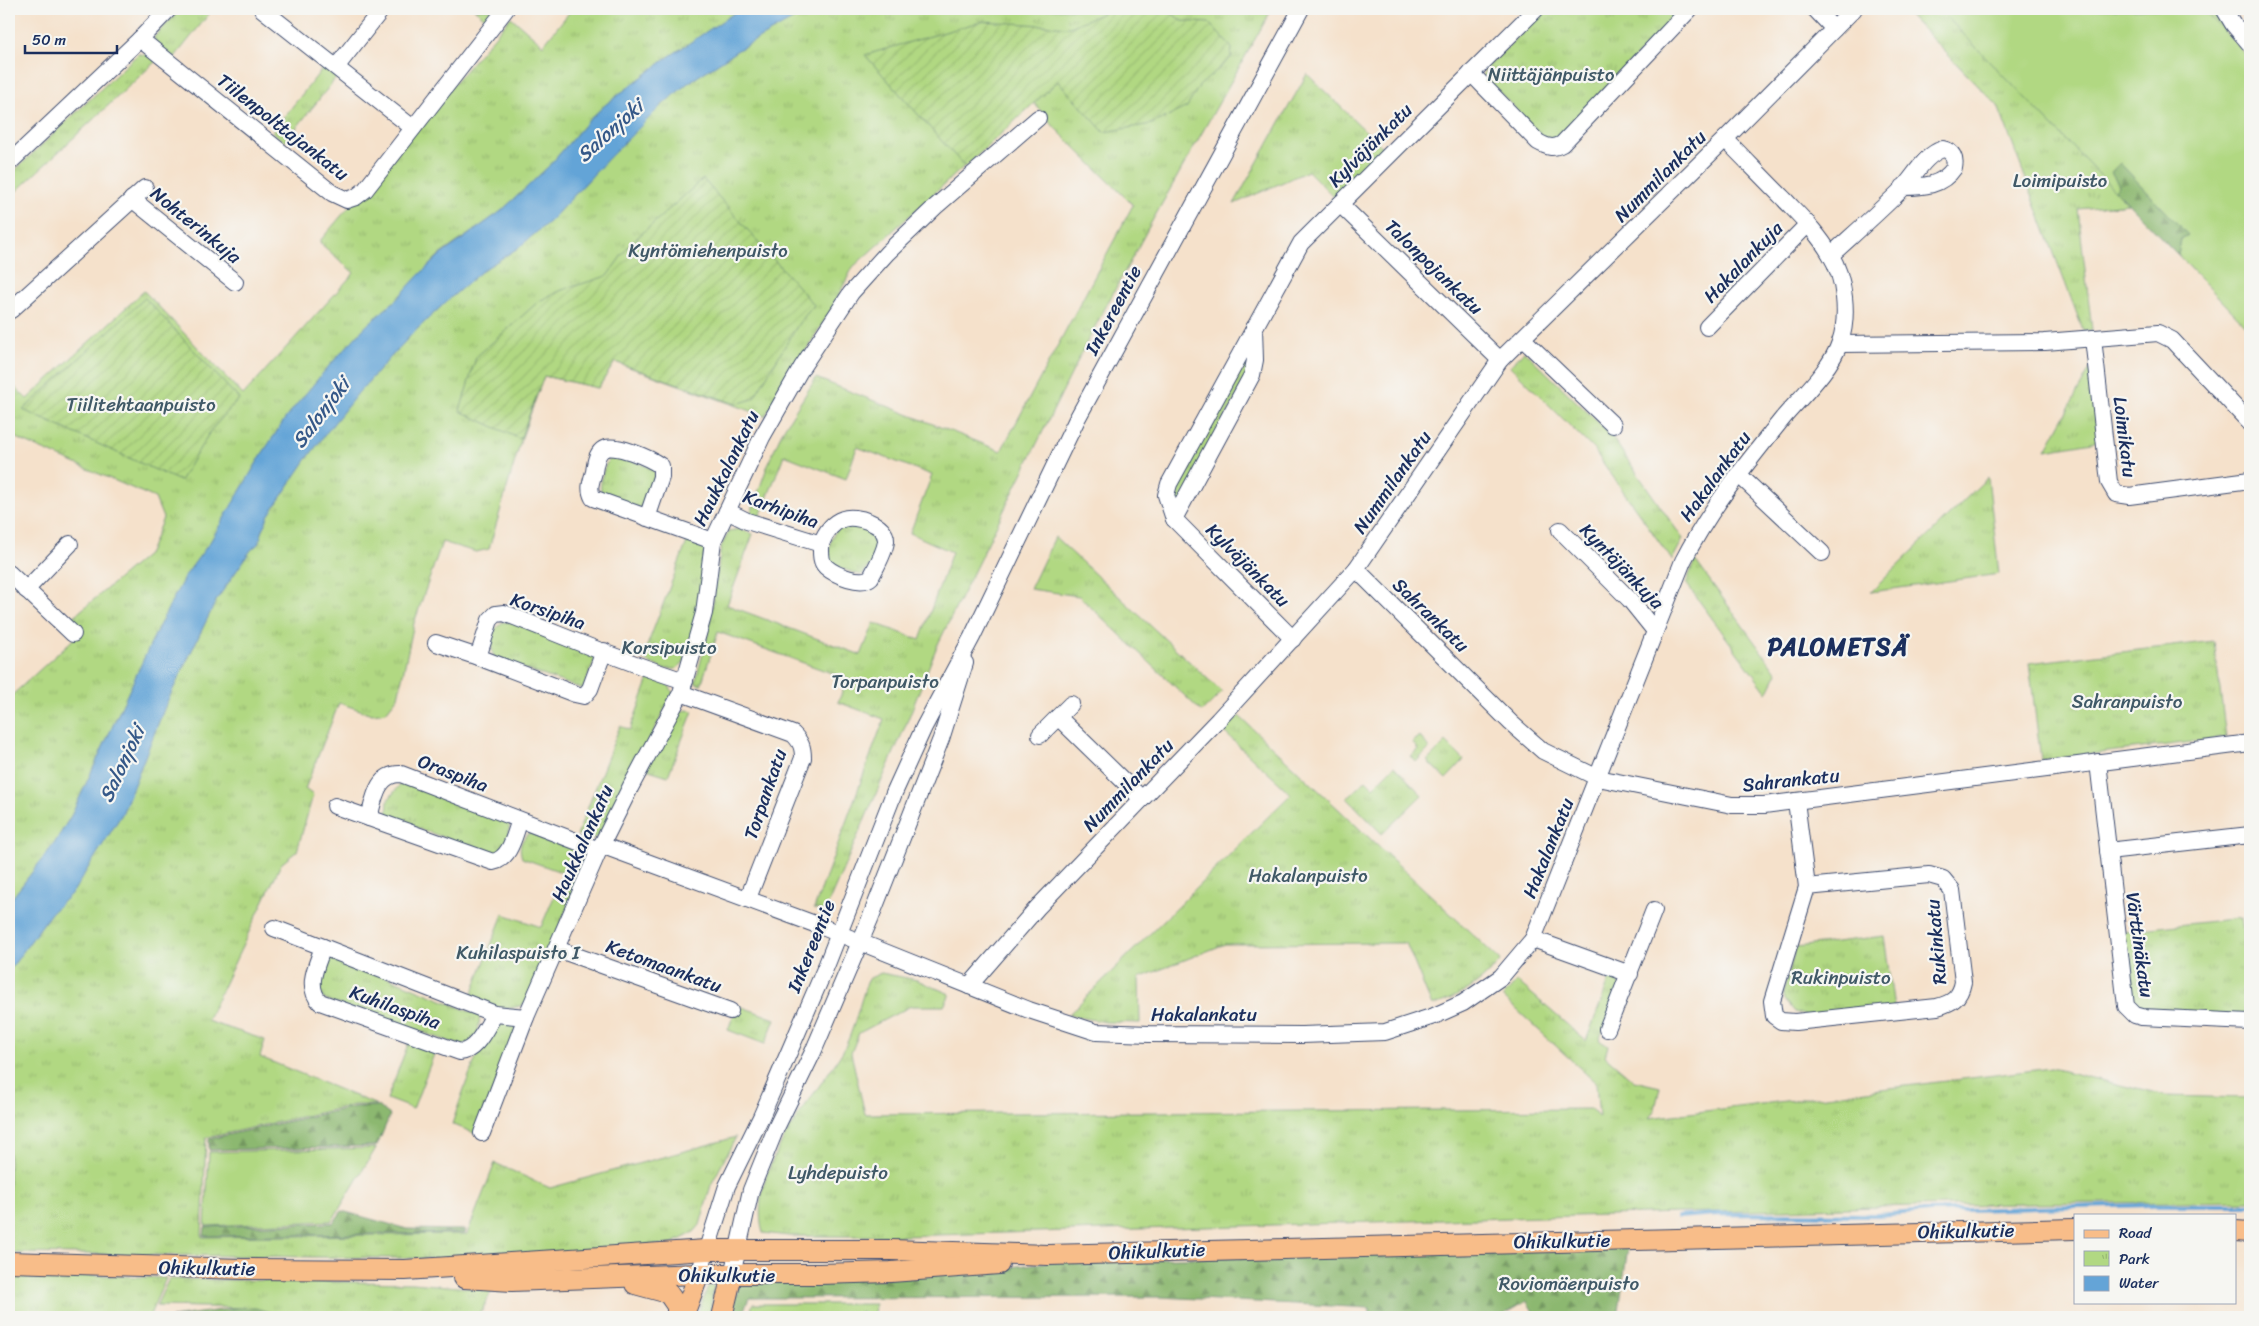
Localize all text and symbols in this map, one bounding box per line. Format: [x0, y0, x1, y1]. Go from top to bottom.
scale bar [25, 22, 118, 54]
text: 50 m [32, 27, 67, 53]
park label: Niittäjänpuisto [1488, 58, 1614, 91]
street label: Tiilenpolttajankatu [210, 65, 356, 189]
water label: Salonjoki [568, 88, 655, 171]
street label: Kylväjänkatu [1320, 95, 1420, 195]
street label: Nummilankatu [1606, 122, 1714, 230]
park label: Loimipuisto [2013, 164, 2107, 197]
street label: Nohterinkuja [143, 178, 249, 273]
street label: Talonpojankatu [1377, 211, 1491, 323]
street label: Hakalankuja [1695, 213, 1791, 311]
park label: Kyntömiehenpuisto [628, 234, 788, 267]
street label: Inkereentie [1075, 259, 1151, 362]
water label: Salonjoki [283, 366, 362, 456]
park label: Tiilitehtaanpuisto [66, 388, 216, 421]
street label: Loimikatu [2104, 395, 2146, 479]
street label: Haukkalankatu [684, 404, 768, 532]
street label: Nummilankatu [1344, 423, 1440, 541]
street label: Hakalankatu [1670, 423, 1760, 529]
street label: Karhipiha [738, 480, 824, 538]
street label: Kylväjänkatu [1198, 515, 1298, 615]
street label: Kyntäjänkuja [1572, 515, 1673, 618]
street label: Sahrankatu [1385, 569, 1477, 661]
street label: Korsipiha [506, 583, 591, 639]
district label: PALOMETSÄ [1768, 626, 1911, 668]
park label: Korsipuisto [621, 631, 717, 664]
park label: Torpanpuisto [831, 665, 939, 698]
park label: Sahranpuisto [2072, 685, 2183, 718]
water label: Salonjoki [89, 716, 157, 808]
street label: Nummilankatu [1074, 730, 1182, 840]
street label: Oraspiha [413, 744, 493, 802]
street label: Torpankatu [734, 744, 796, 844]
street label: Sahrankatu [1741, 759, 1841, 801]
street label: Haukkalankatu [541, 779, 623, 907]
street label: Hakalankatu [1513, 793, 1583, 903]
park label: Hakalanpuisto [1248, 859, 1368, 892]
street label: Värttinäkatu [2116, 890, 2164, 1000]
street label: Inkereentie [777, 894, 845, 998]
street label: Rukinkatu [1916, 898, 1956, 986]
street label: Ketomaankatu [601, 930, 727, 1002]
park label: Kuhilaspuisto I [456, 936, 581, 969]
park label: Rukinpuisto [1791, 961, 1891, 994]
street label: Kuhilaspiha [345, 975, 445, 1039]
street label: Hakalankatu [1151, 998, 1257, 1031]
park label: Lyhdepuisto [788, 1156, 888, 1189]
street label: Ohikulkutie [1917, 1214, 2015, 1248]
legend [2074, 1214, 2236, 1304]
text: Road [2119, 1220, 2152, 1246]
street label: Ohikulkutie [1513, 1224, 1611, 1258]
street label: Ohikulkutie [1108, 1233, 1206, 1269]
text: Park [2119, 1246, 2150, 1272]
street label: Ohikulkutie [158, 1251, 256, 1285]
street label: Ohikulkutie [679, 1259, 776, 1292]
park label: Roviomäenpuisto [1499, 1267, 1640, 1300]
text: Water [2119, 1270, 2159, 1296]

